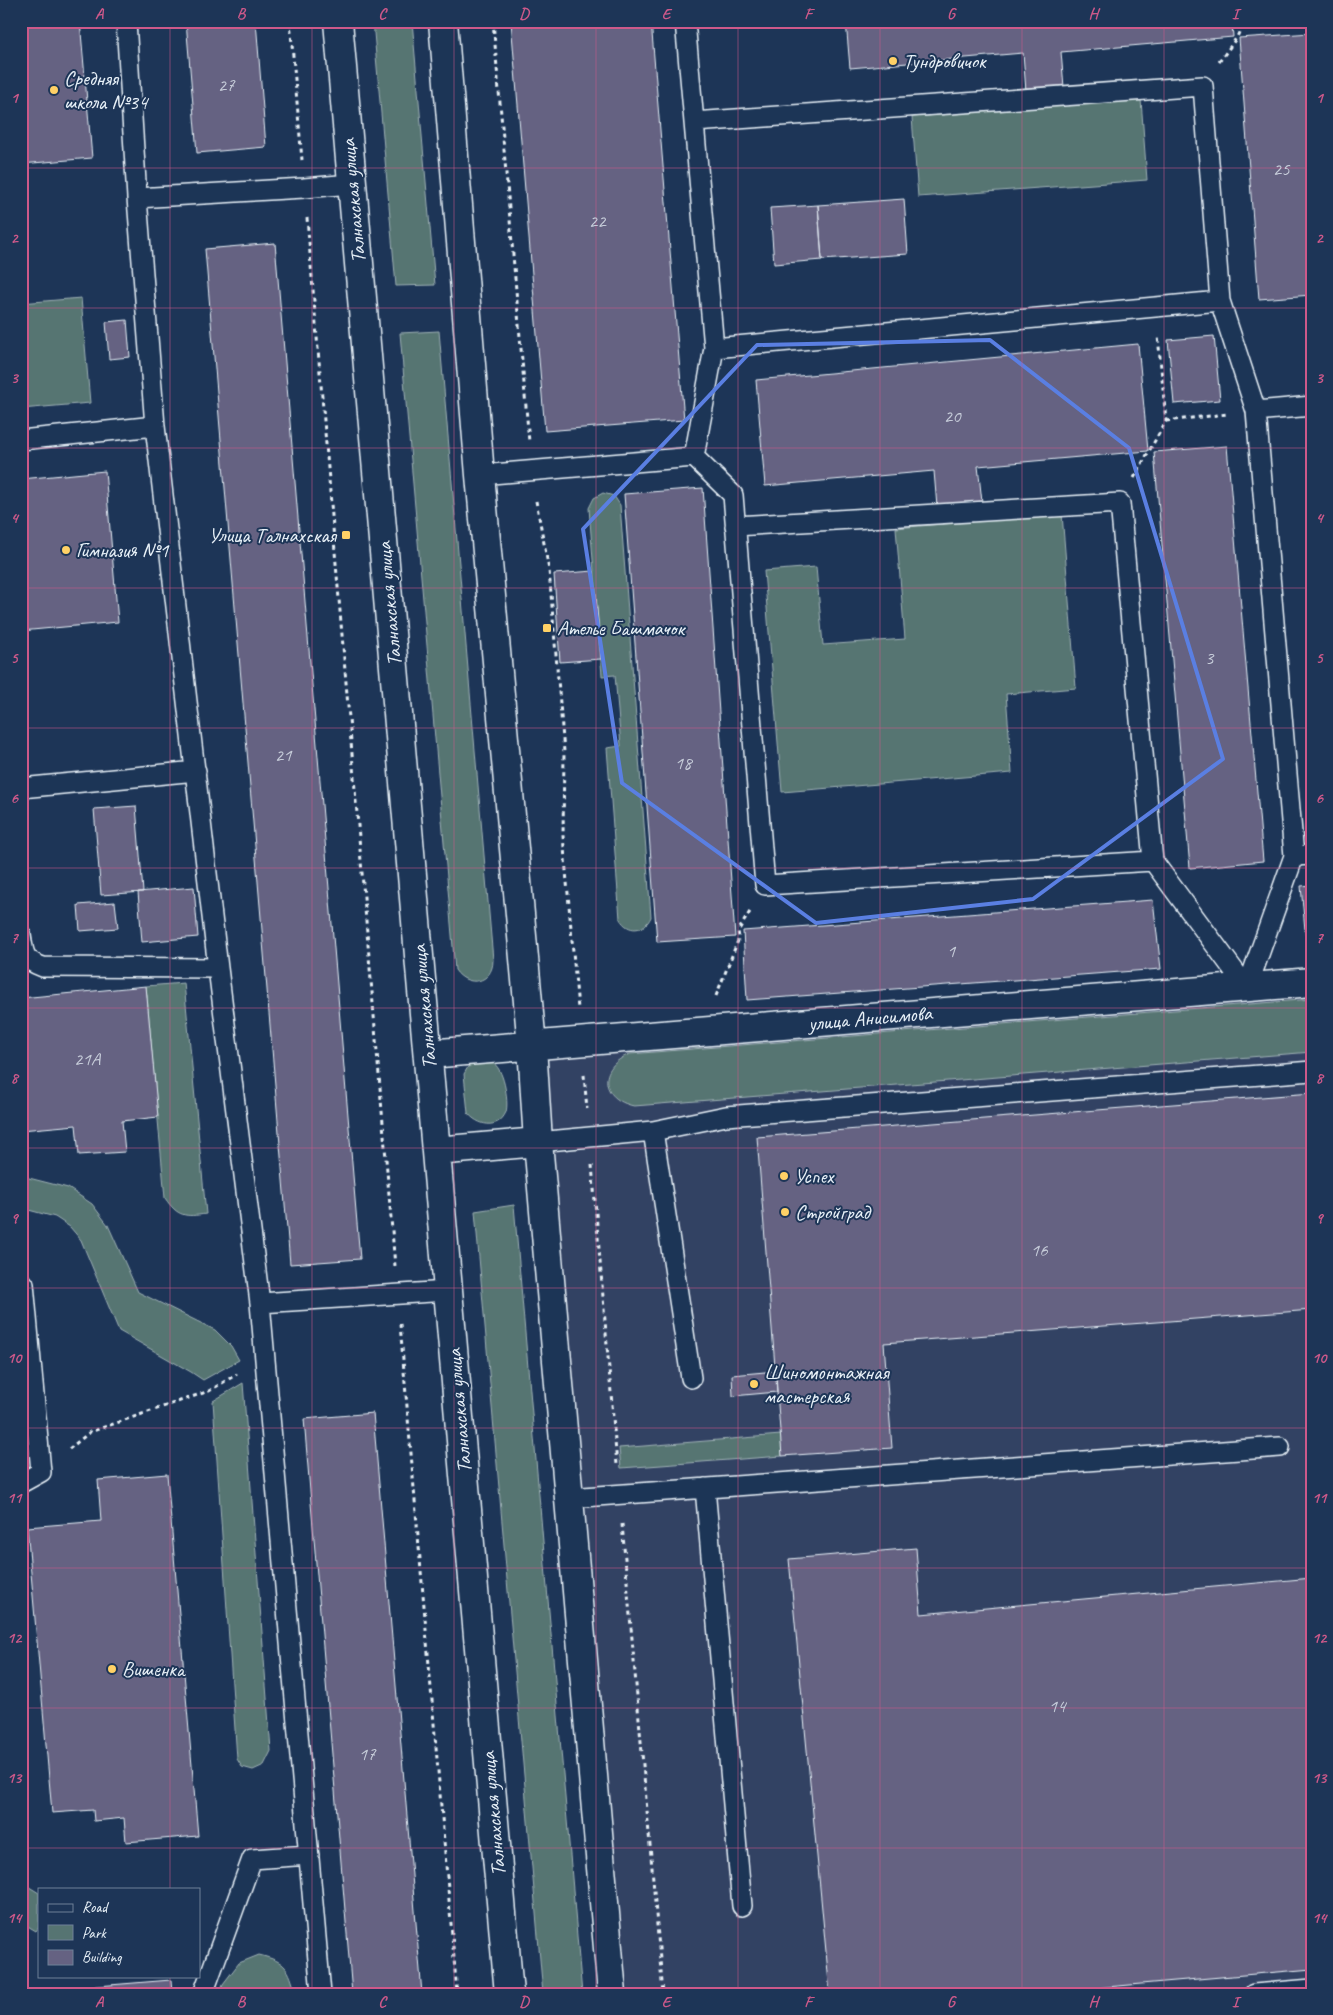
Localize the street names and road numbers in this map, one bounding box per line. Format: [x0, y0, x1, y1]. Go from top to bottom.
street label: Талнахская улица [334, 136, 371, 264]
street label: Талнахская улица [370, 539, 407, 667]
street label: Талнахская улица [405, 942, 442, 1070]
street label: улица Анисимова [805, 999, 935, 1037]
street label: Талнахская улица [440, 1346, 477, 1474]
street label: Талнахская улица [474, 1749, 511, 1877]

